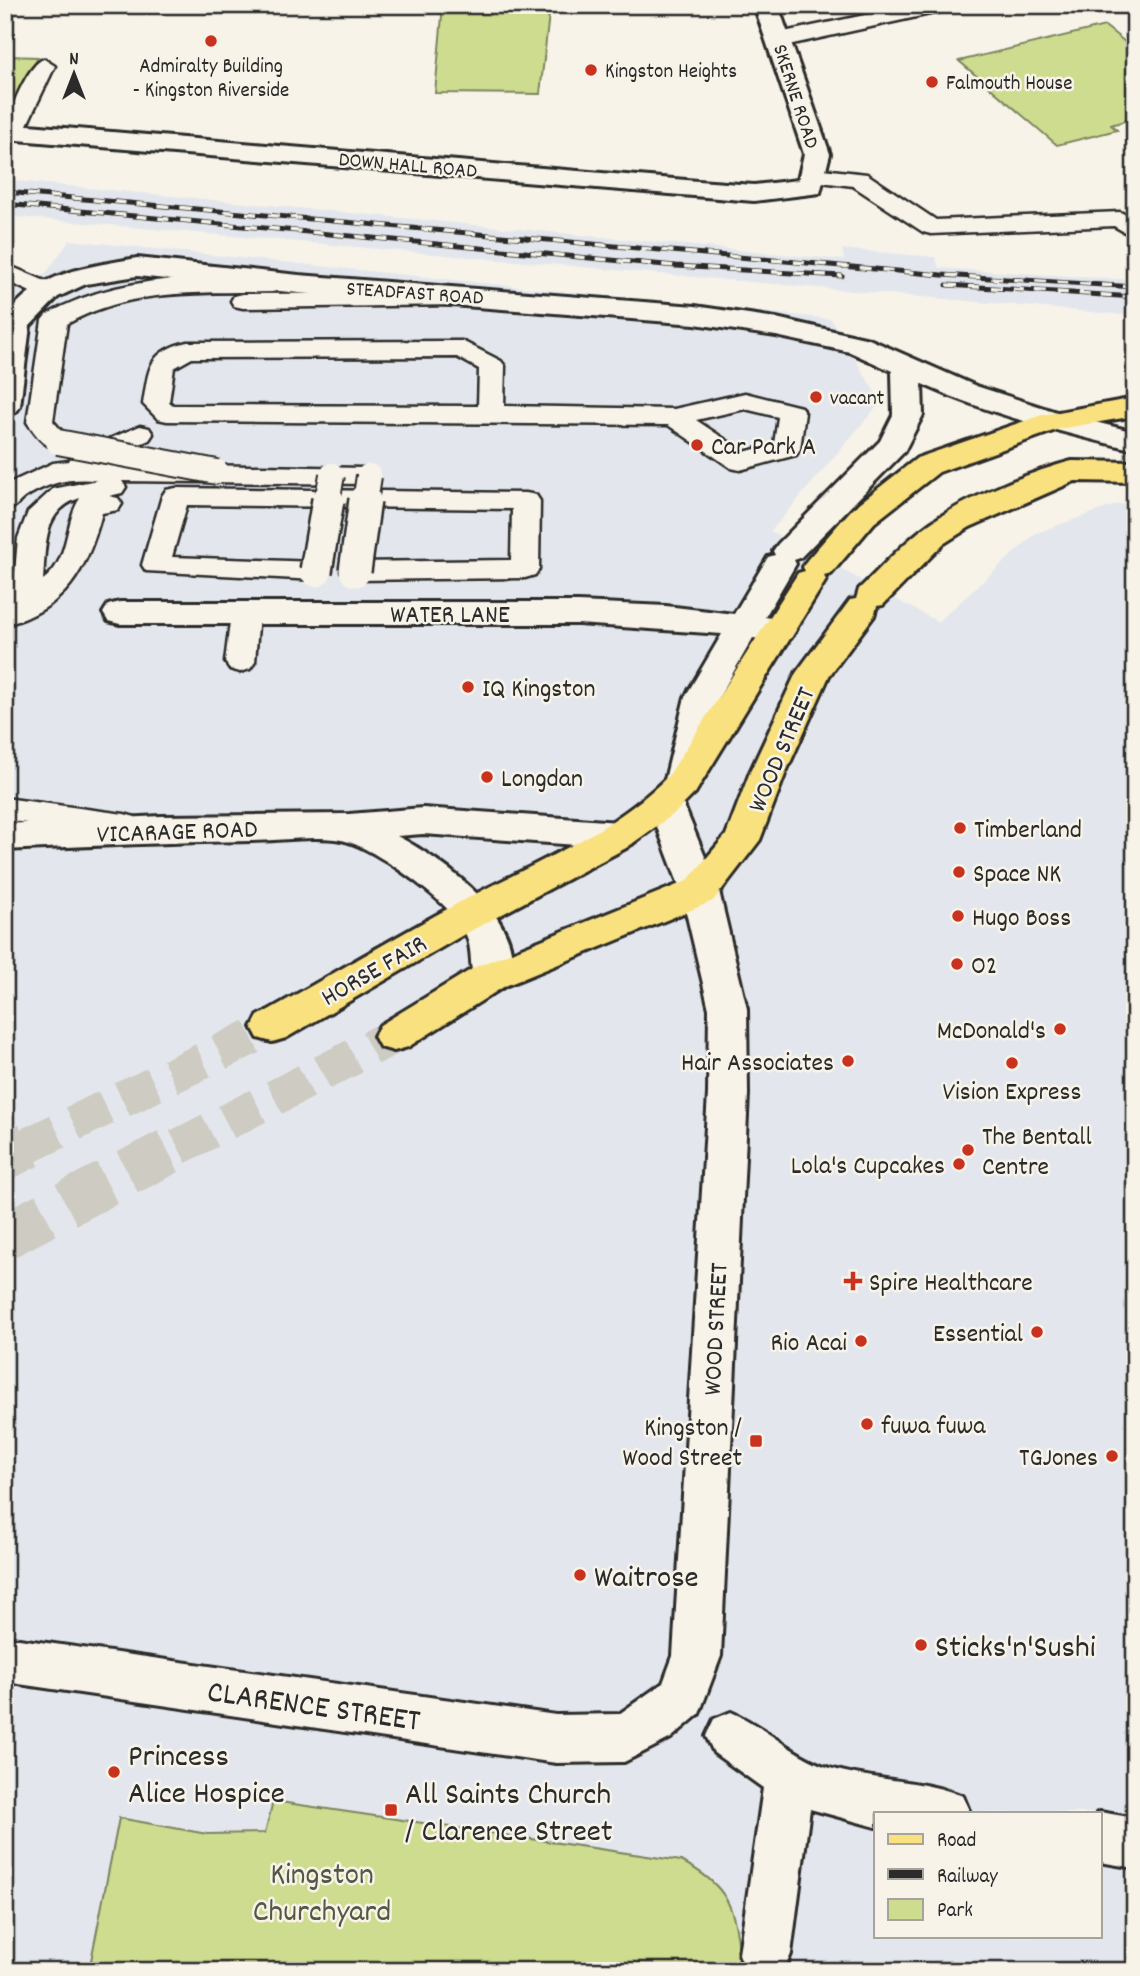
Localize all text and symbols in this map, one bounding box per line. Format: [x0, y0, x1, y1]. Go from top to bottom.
marker: Admiralty Building - Kingston Riverside [203, 33, 219, 49]
north arrow [38, 38, 108, 108]
street label: SKERNE ROAD [763, 41, 825, 153]
text: N [69, 47, 79, 74]
place label: Admiralty Building - Kingston Riverside [133, 53, 289, 107]
place label: Kingston Heights [605, 58, 737, 88]
marker: Kingston Heights [583, 62, 599, 78]
place label: Falmouth House [946, 70, 1072, 100]
marker: Falmouth House [924, 74, 940, 90]
street label: DOWN HALL ROAD [337, 146, 478, 188]
street label: STEADFAST ROAD [345, 275, 485, 315]
place label: vacant [830, 385, 885, 415]
marker: vacant [808, 389, 824, 405]
place label: Car Park A [711, 430, 816, 467]
marker: Car Park A [689, 437, 705, 453]
street label: WATER LANE [390, 598, 510, 635]
place label: IQ Kingston [482, 672, 595, 709]
marker: IQ Kingston [460, 679, 476, 695]
street label: WOOD STREET [740, 682, 826, 819]
place label: Longdan [501, 762, 583, 799]
marker: Longdan [479, 769, 495, 785]
street label: VICARAGE ROAD [96, 812, 258, 855]
place label: Timberland [974, 813, 1082, 850]
marker: Timberland [952, 820, 968, 836]
place label: Space NK [973, 857, 1061, 894]
marker: Space NK [951, 864, 967, 880]
place label: Hugo Boss [972, 901, 1071, 938]
marker: Hugo Boss [950, 908, 966, 924]
street label: HORSE FAIR [315, 927, 435, 1017]
place label: O2 [971, 949, 997, 986]
marker: O2 [949, 956, 965, 972]
place label: McDonald's [937, 1014, 1046, 1051]
marker: McDonald's [1052, 1021, 1068, 1037]
place label: Hair Associates [681, 1046, 834, 1083]
marker: Hair Associates [840, 1053, 856, 1069]
marker: Vision Express [1004, 1055, 1020, 1071]
place label: Vision Express [943, 1075, 1081, 1112]
place label: The Bentall Centre [982, 1120, 1092, 1187]
marker: The Bentall Centre [960, 1142, 976, 1158]
place label: Lola's Cupcakes [791, 1149, 945, 1186]
marker: Lola's Cupcakes [951, 1156, 967, 1172]
street label: WOOD STREET [696, 1261, 739, 1396]
place label: Spire Healthcare [869, 1266, 1033, 1303]
marker: Spire Healthcare [843, 1271, 863, 1291]
place label: Essential [933, 1317, 1023, 1354]
marker: Essential [1029, 1324, 1045, 1340]
place label: Rio Acai [770, 1326, 847, 1363]
marker: Rio Acai [853, 1333, 869, 1349]
place label: fuwa fuwa [881, 1409, 986, 1446]
place label: Kingston / Wood Street [623, 1411, 742, 1478]
marker: fuwa fuwa [859, 1416, 875, 1432]
marker: Kingston / Wood Street [748, 1433, 764, 1449]
place label: TGJones [1019, 1441, 1098, 1478]
marker: TGJones [1104, 1448, 1120, 1464]
place label: Waitrose [594, 1557, 699, 1603]
marker: Waitrose [572, 1567, 588, 1583]
place label: Sticks'n'Sushi [935, 1627, 1096, 1673]
marker: Sticks'n'Sushi [913, 1637, 929, 1653]
street label: CLARENCE STREET [204, 1671, 423, 1747]
place label: Princess Alice Hospice [128, 1736, 285, 1819]
marker: Princess Alice Hospice [106, 1764, 122, 1780]
place label: All Saints Church / Clarence Street [405, 1774, 613, 1857]
marker: All Saints Church / Clarence Street [383, 1802, 399, 1818]
legend [874, 1812, 1102, 1938]
text: Road [937, 1827, 976, 1857]
park label: Kingston Churchyard [253, 1854, 391, 1937]
text: Railway [937, 1863, 998, 1893]
text: Park [937, 1897, 973, 1927]

